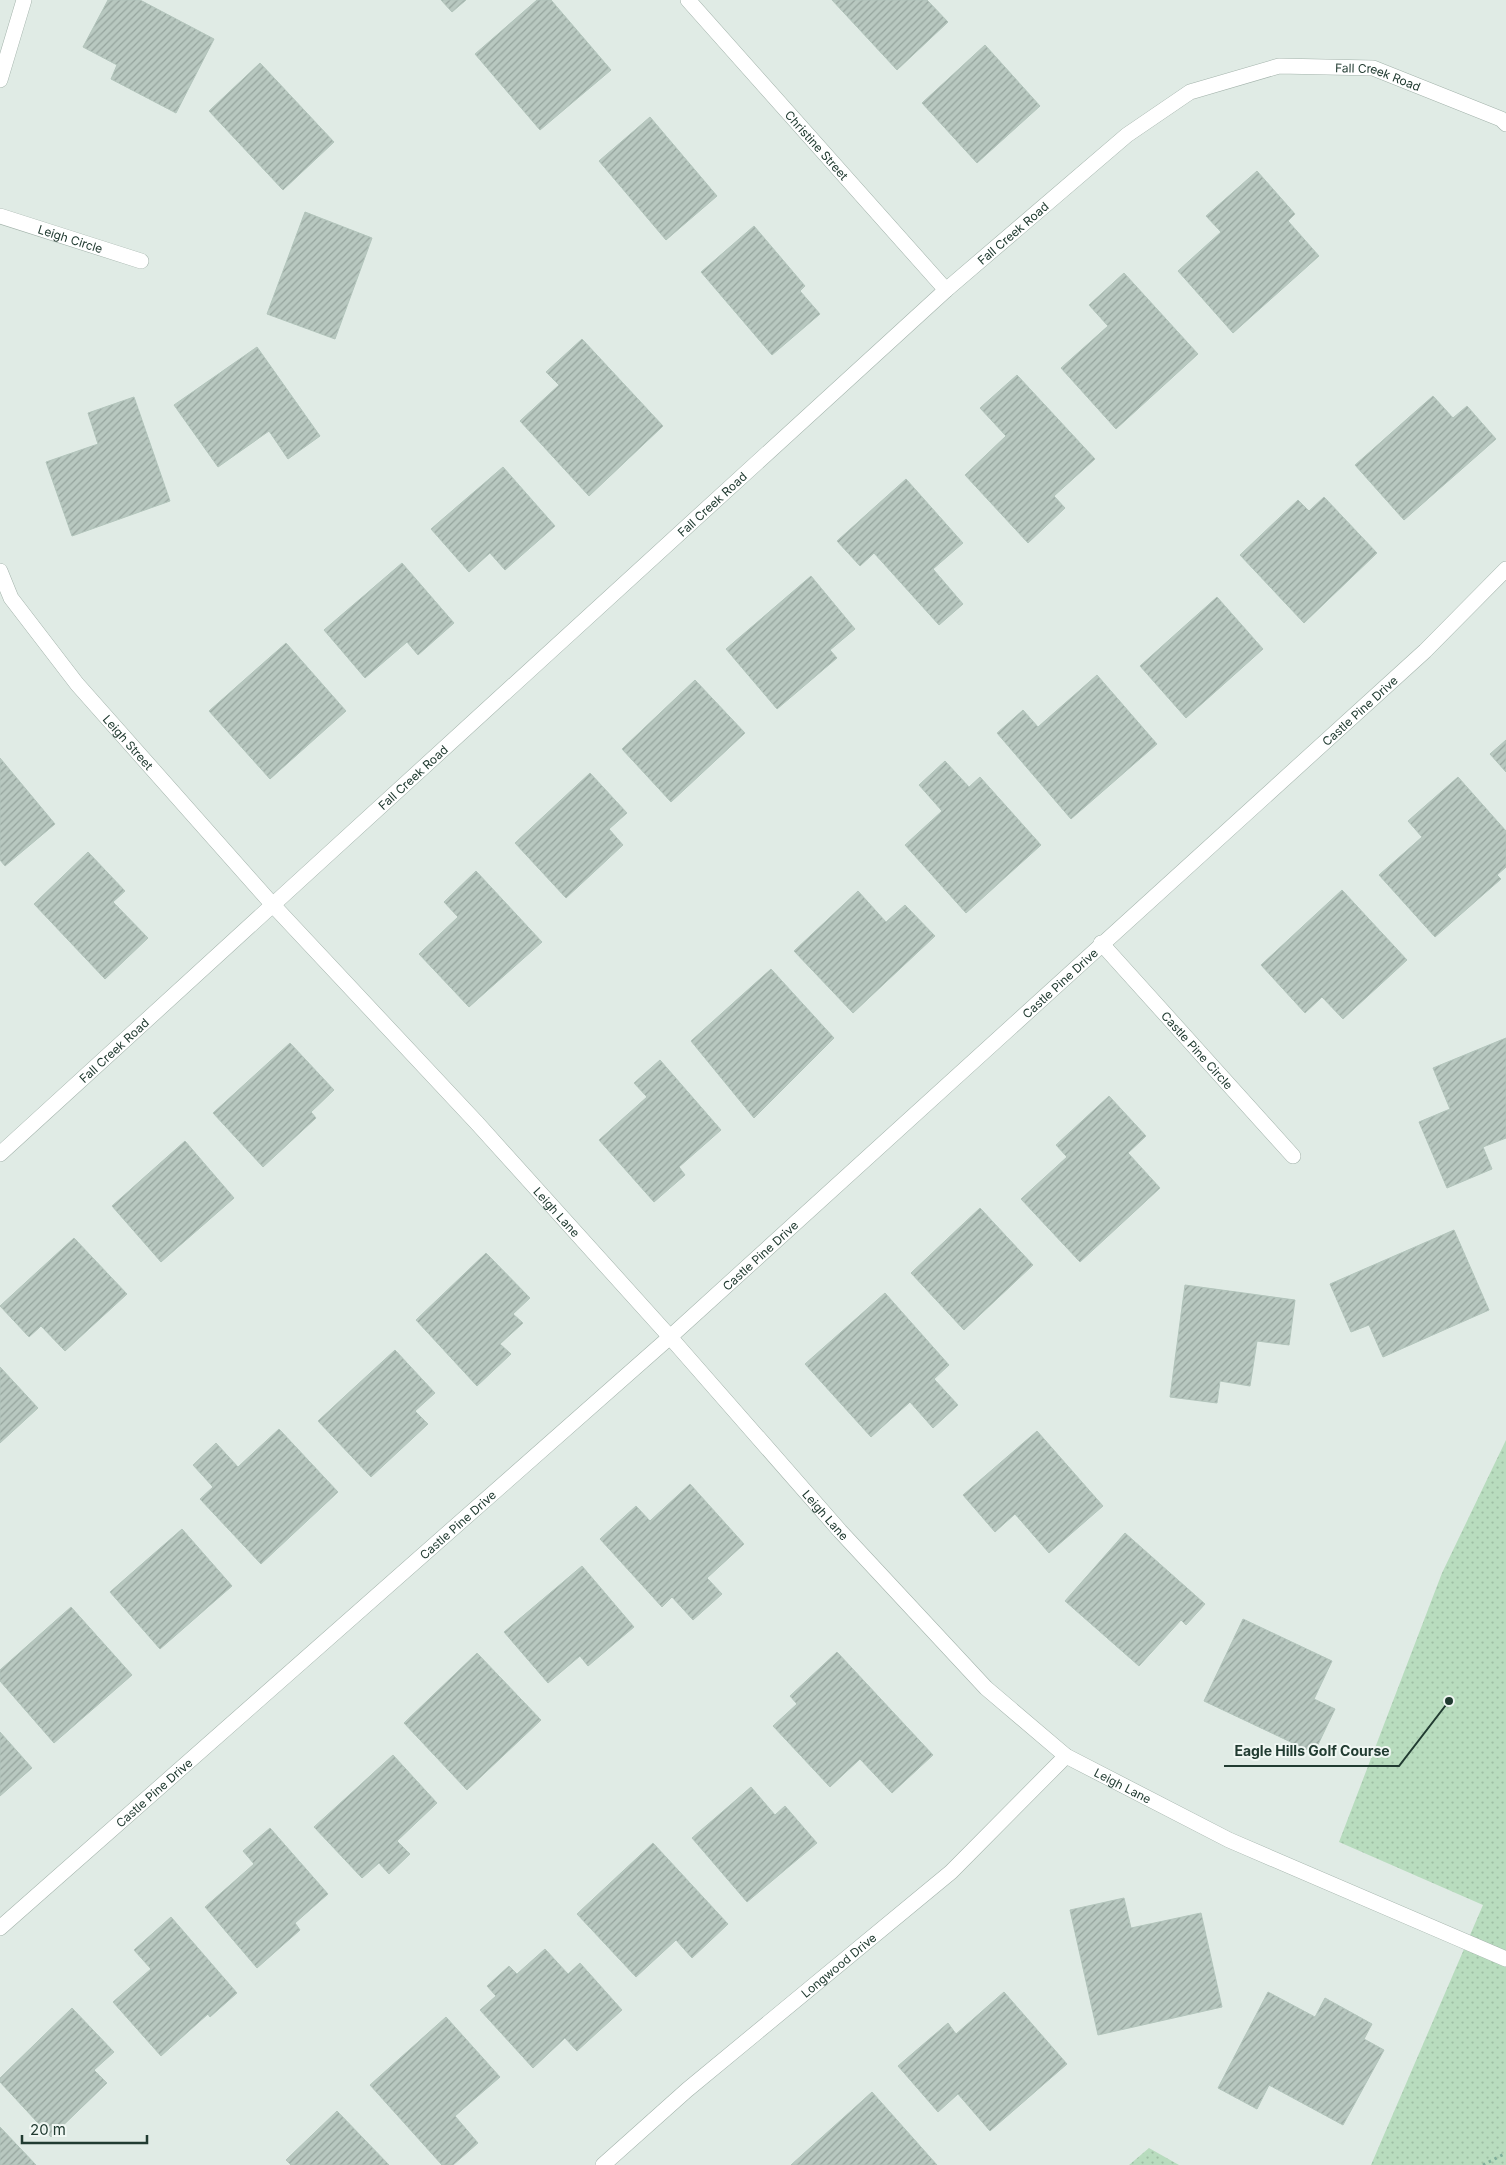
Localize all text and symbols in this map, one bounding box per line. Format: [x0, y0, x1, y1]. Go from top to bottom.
street label: Fall Creek Road [1335, 60, 1423, 94]
street label: Christine Street [782, 107, 852, 183]
street label: Fall Creek Road [974, 198, 1051, 267]
street label: Leigh Circle [36, 221, 105, 256]
street label: Fall Creek Road [674, 468, 750, 539]
street label: Castle Pine Drive [1319, 672, 1400, 749]
street label: Leigh Street [100, 711, 157, 773]
street label: Fall Creek Road [375, 742, 451, 812]
street label: Castle Pine Drive [1019, 945, 1101, 1021]
street label: Castle Pine Circle [1158, 1008, 1236, 1092]
street label: Fall Creek Road [76, 1015, 152, 1086]
street label: Leigh Lane [531, 1184, 583, 1240]
street label: Castle Pine Drive [719, 1217, 801, 1293]
street label: Leigh Lane [800, 1486, 852, 1543]
street label: Castle Pine Drive [416, 1487, 499, 1562]
callout: Eagle Hills Golf Course [1224, 1737, 1399, 1766]
text: Eagle Hills Golf Course [1234, 1742, 1390, 1759]
street label: Castle Pine Drive [112, 1755, 195, 1830]
street label: Leigh Lane [1092, 1764, 1154, 1806]
street label: Longwood Drive [798, 1930, 879, 2000]
scale bar [22, 2112, 148, 2144]
text: 20 m [30, 2120, 66, 2139]

